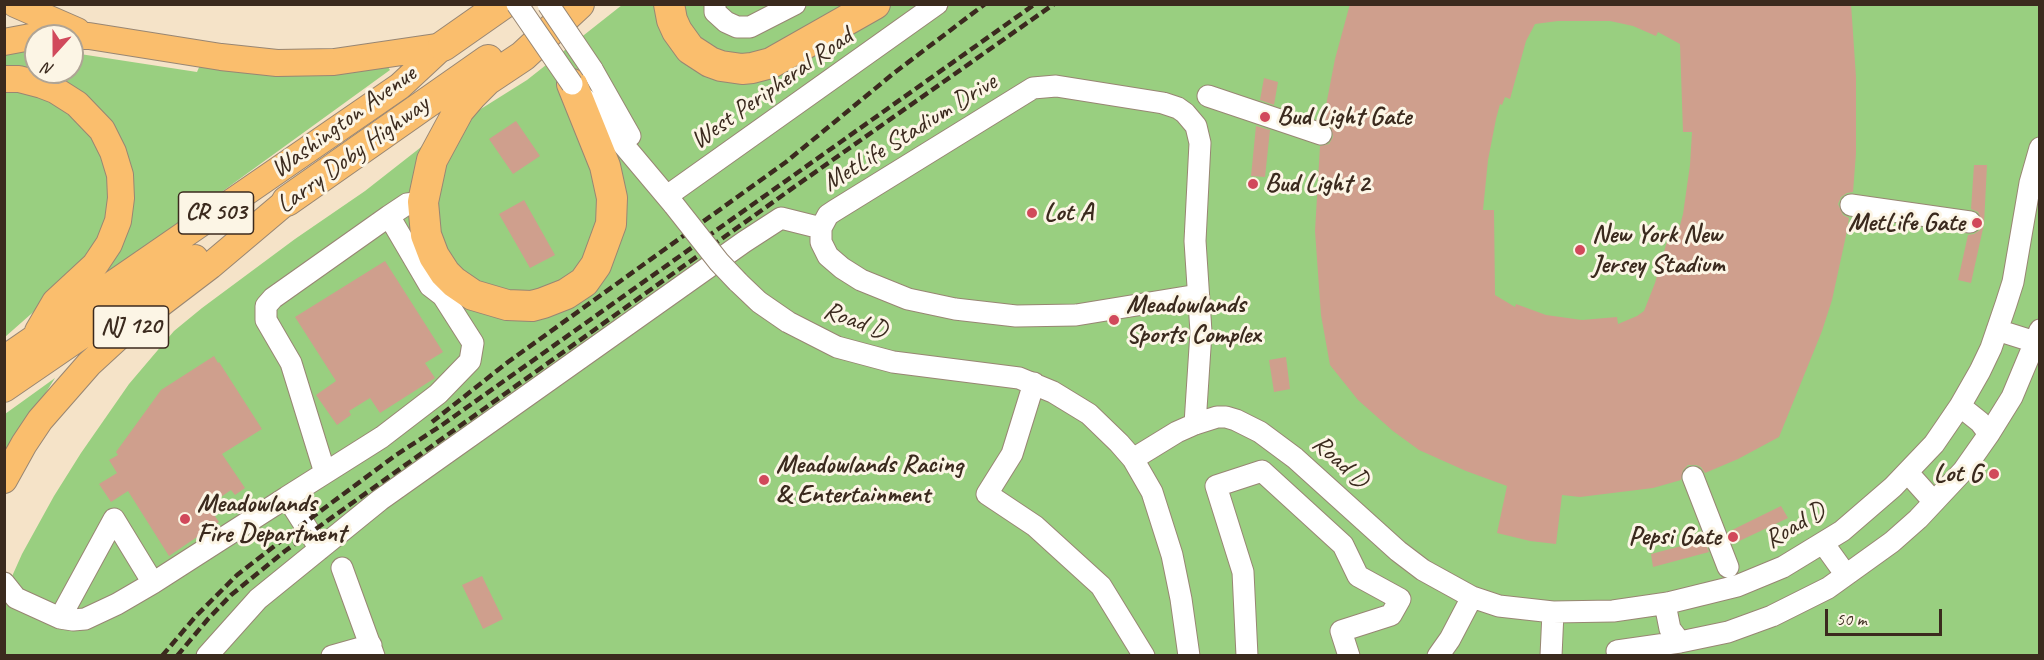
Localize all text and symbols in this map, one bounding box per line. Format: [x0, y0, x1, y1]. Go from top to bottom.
street label: West Peripheral Road [685, 22, 859, 156]
north arrow [24, 24, 84, 84]
text: N [40, 58, 56, 80]
street label: Washington Avenue [265, 59, 423, 185]
street label: MetLife Stadium Drive [817, 67, 1003, 199]
street label: Larry Doby Highway [271, 89, 435, 221]
place label: Bud Light Gate [1277, 101, 1412, 133]
marker: Bud Light Gate [1258, 110, 1272, 124]
place label: Bud Light 2 [1265, 168, 1369, 200]
marker: Bud Light 2 [1246, 177, 1260, 191]
road number: CR 503 [178, 192, 254, 234]
place label: Lot A [1044, 197, 1093, 229]
marker: Lot A [1025, 206, 1039, 220]
place label: MetLife Gate [1848, 207, 1965, 239]
marker: MetLife Gate [1970, 216, 1984, 230]
place label: New York New Jersey Stadium [1592, 219, 1724, 280]
marker: New York New Jersey Stadium [1573, 243, 1587, 257]
place label: Meadowlands Sports Complex [1126, 289, 1260, 350]
street label: Road D [819, 295, 891, 347]
road number: NJ 120 [94, 306, 168, 348]
marker: Meadowlands Sports Complex [1107, 313, 1121, 327]
street label: Road D [1305, 429, 1375, 495]
place label: Meadowlands Racing & Entertainment [776, 449, 963, 510]
place label: Lot G [1934, 458, 1982, 490]
marker: Lot G [1987, 467, 2001, 481]
marker: Meadowlands Racing & Entertainment [757, 473, 771, 487]
place label: Meadowlands Fire Department [197, 488, 345, 550]
street label: Road D [1759, 496, 1831, 556]
marker: Meadowlands Fire Department [178, 512, 192, 526]
place label: Pepsi Gate [1629, 521, 1721, 553]
marker: Pepsi Gate [1726, 530, 1740, 544]
scale bar [1828, 597, 1945, 635]
text: 50 m [1836, 608, 1867, 630]

